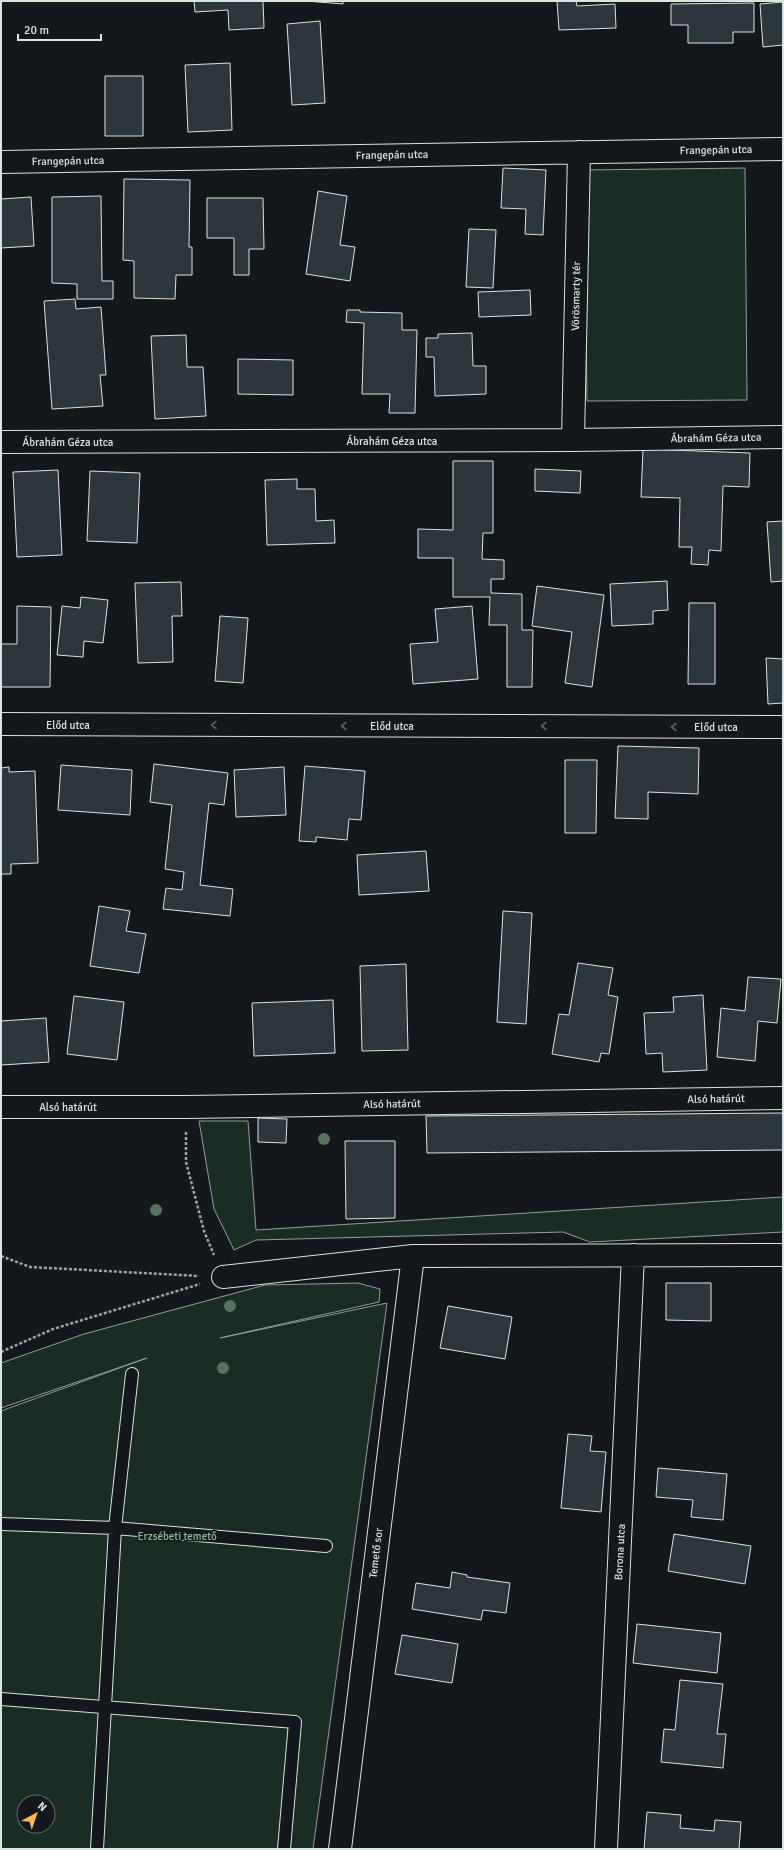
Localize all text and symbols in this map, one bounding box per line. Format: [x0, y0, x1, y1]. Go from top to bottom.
scale bar [18, 16, 101, 42]
text: 20 m [24, 23, 49, 38]
street label: Frangepán utca [680, 143, 753, 157]
street label: Frangepán utca [356, 148, 429, 162]
street label: Frangepán utca [32, 154, 105, 168]
street label: Vörösmarty tér [569, 261, 583, 331]
street label: Ábrahám Géza utca [670, 430, 762, 445]
street label: Ábrahám Géza utca [347, 434, 438, 448]
street label: Ábrahám Géza utca [23, 435, 114, 449]
street label: Előd utca [46, 719, 90, 732]
street label: Előd utca [370, 720, 414, 733]
one-way arrow [211, 721, 217, 729]
street label: Előd utca [694, 721, 738, 734]
one-way arrow [341, 722, 347, 730]
one-way arrow [541, 722, 547, 730]
one-way arrow [671, 723, 677, 731]
street label: Alsó határút [687, 1092, 745, 1106]
street label: Alsó határút [363, 1097, 421, 1111]
street label: Alsó határút [39, 1101, 97, 1114]
street label: Borona utca [612, 1523, 628, 1581]
street label: Temető sor [366, 1527, 386, 1579]
park label: Erzsébeti temető [137, 1530, 217, 1543]
north arrow [16, 1794, 56, 1834]
text: N [35, 1799, 49, 1814]

